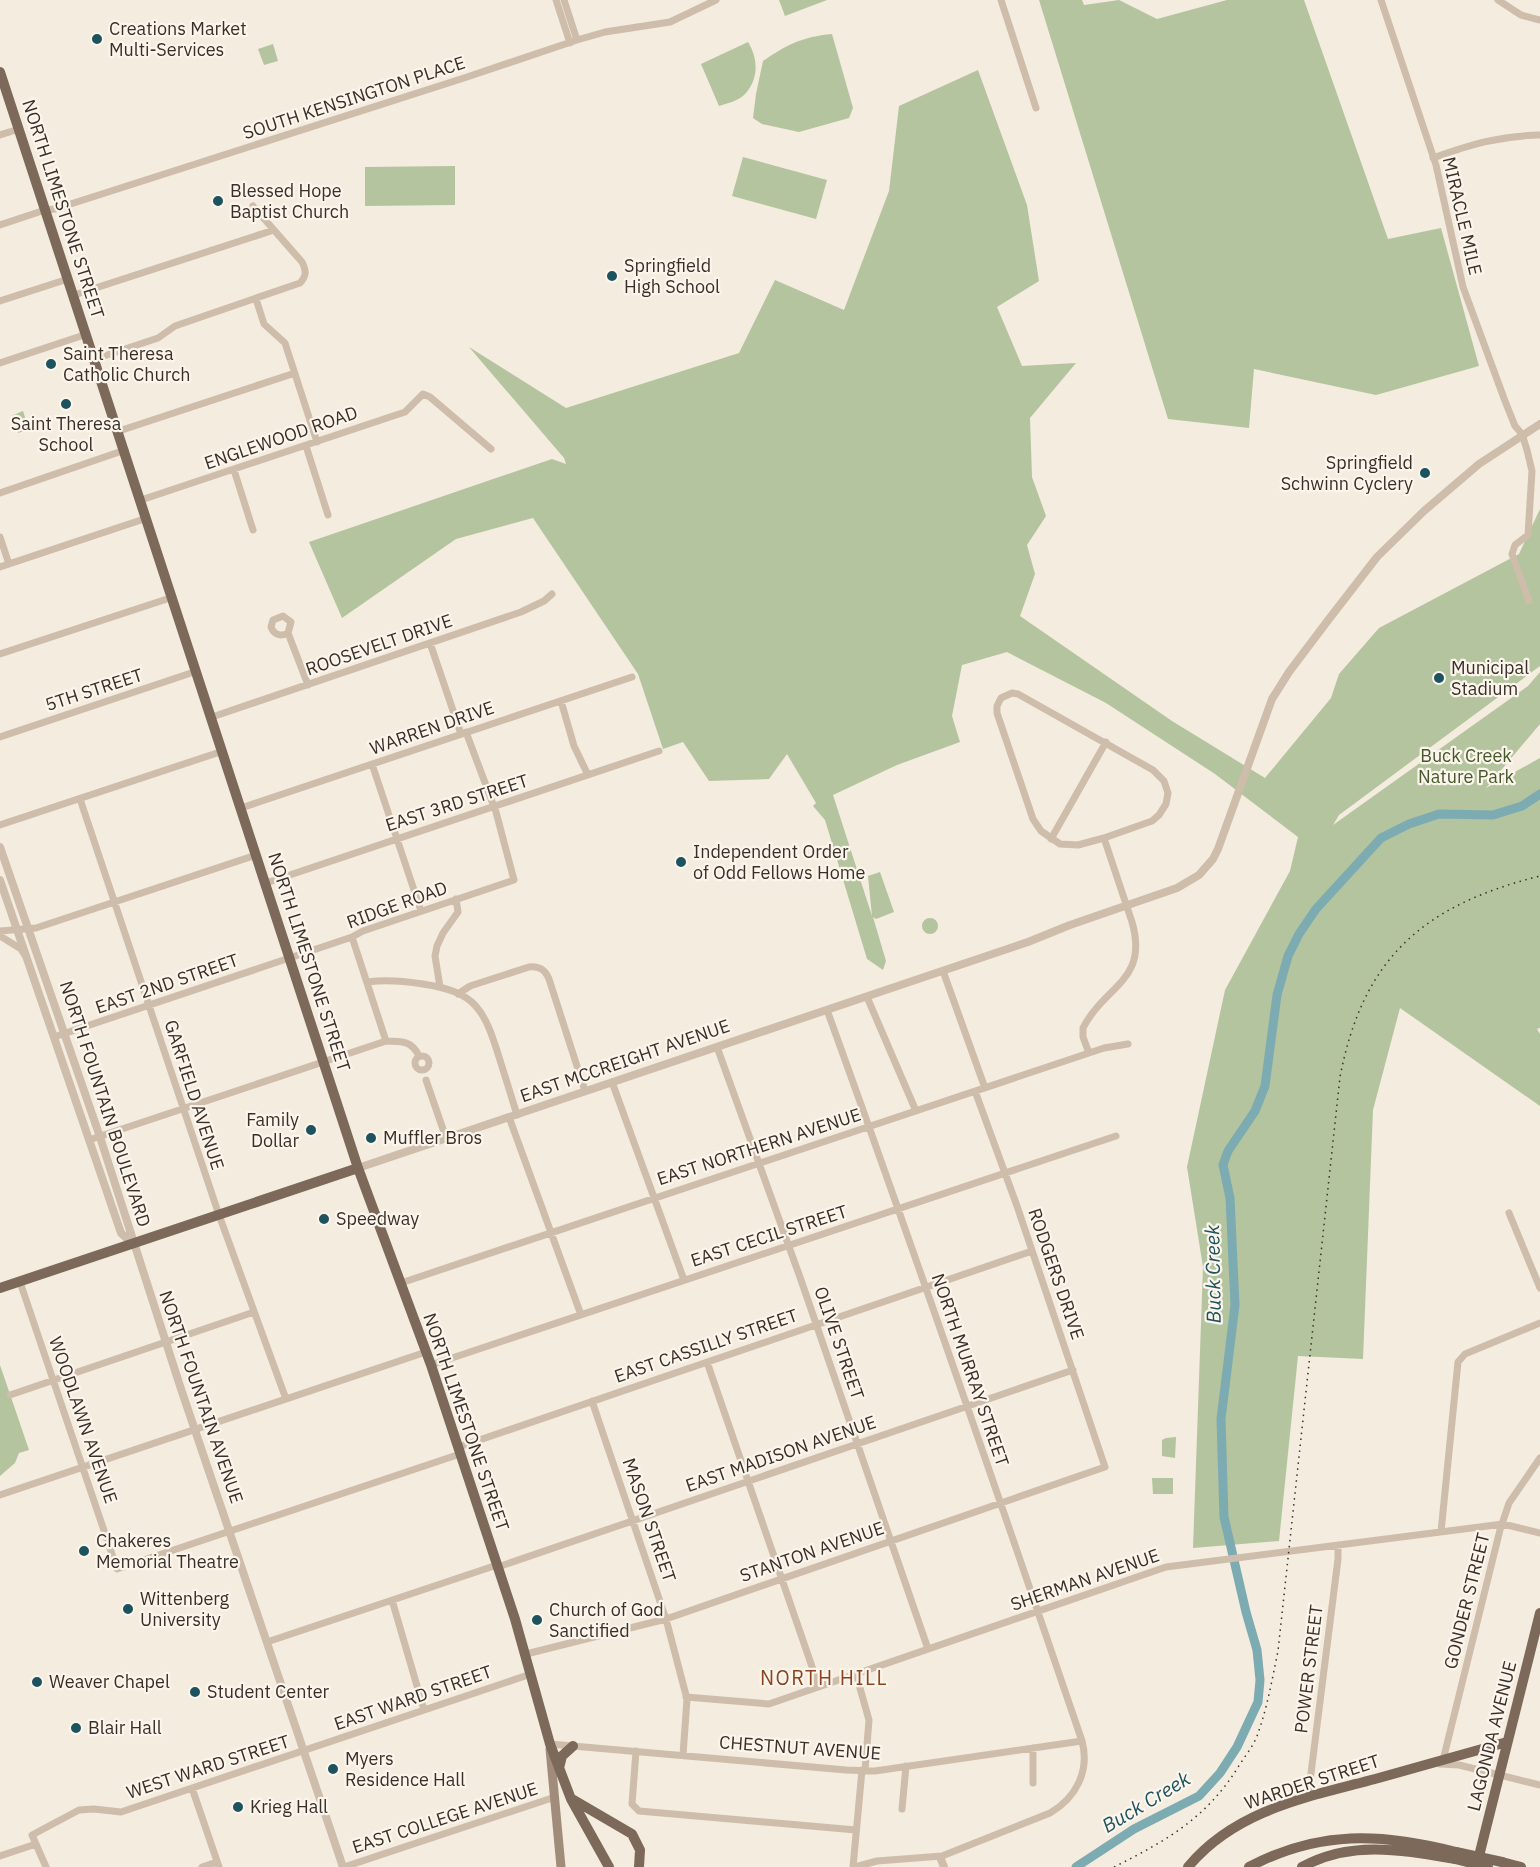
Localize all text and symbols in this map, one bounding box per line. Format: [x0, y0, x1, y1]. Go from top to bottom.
place label: Creations Market Multi-Services [109, 17, 247, 61]
marker: Creations Market Multi-Services [90, 32, 104, 46]
street label: SOUTH KENSINGTON PLACE [240, 51, 468, 144]
street label: NORTH LIMESTONE STREET [17, 96, 110, 321]
street label: MIRACLE MILE [1438, 154, 1487, 277]
place label: Blessed Hope Baptist Church [230, 179, 349, 223]
marker: Blessed Hope Baptist Church [211, 194, 225, 208]
place label: Springfield High School [624, 254, 720, 298]
marker: Springfield High School [605, 269, 619, 283]
place label: Saint Theresa Catholic Church [63, 342, 191, 386]
marker: Saint Theresa Catholic Church [44, 357, 58, 371]
marker: Saint Theresa School [59, 397, 73, 411]
street label: ENGLEWOOD ROAD [201, 401, 360, 475]
place label: Saint Theresa School [11, 412, 122, 456]
place label: Springfield Schwinn Cyclery [1281, 451, 1413, 495]
marker: Springfield Schwinn Cyclery [1418, 466, 1432, 480]
street label: ROOSEVELT DRIVE [302, 609, 455, 680]
place label: Municipal Stadium [1451, 656, 1529, 700]
street label: 5TH STREET [42, 663, 146, 716]
marker: Municipal Stadium [1432, 671, 1446, 685]
street label: WARREN DRIVE [367, 695, 497, 760]
park label: Buck Creek Nature Park [1418, 744, 1514, 788]
street label: EAST 3RD STREET [383, 769, 531, 836]
place label: Independent Order of Odd Fellows Home [693, 840, 865, 884]
street label: NORTH LIMESTONE STREET [263, 849, 356, 1074]
marker: Independent Order of Odd Fellows Home [674, 855, 688, 869]
street label: RIDGE ROAD [343, 876, 450, 933]
street label: EAST 2ND STREET [92, 948, 241, 1019]
street label: NORTH FOUNTAIN BOULEVARD [55, 978, 156, 1230]
street label: EAST MCCREIGHT AVENUE [517, 1014, 733, 1107]
street label: GARFIELD AVENUE [159, 1017, 230, 1173]
street label: EAST NORTHERN AVENUE [654, 1103, 864, 1190]
place label: Family Dollar [246, 1108, 299, 1152]
marker: Family Dollar [304, 1123, 318, 1137]
place label: Muffler Bros [383, 1126, 482, 1149]
marker: Muffler Bros [364, 1131, 378, 1145]
street label: EAST CECIL STREET [688, 1199, 850, 1272]
street label: RODGERS DRIVE [1023, 1205, 1090, 1343]
place label: Speedway [336, 1207, 419, 1230]
marker: Speedway [317, 1212, 331, 1226]
water label: Buck Creek [1198, 1224, 1227, 1324]
street label: NORTH MURRAY STREET [927, 1270, 1014, 1469]
street label: OLIVE STREET [809, 1283, 870, 1402]
street label: NORTH FOUNTAIN AVENUE [154, 1287, 249, 1506]
street label: EAST CASSILLY STREET [611, 1303, 801, 1388]
street label: NORTH LIMESTONE STREET [418, 1310, 515, 1534]
street label: WOODLAWN AVENUE [44, 1333, 123, 1506]
street label: EAST MADISON AVENUE [682, 1410, 879, 1497]
street label: MASON STREET [617, 1455, 681, 1585]
street label: STANTON AVENUE [737, 1516, 887, 1587]
place label: Chakeres Memorial Theatre [96, 1529, 239, 1573]
street label: GONDER STREET [1438, 1530, 1495, 1671]
street label: SHERMAN AVENUE [1007, 1543, 1162, 1616]
marker: Chakeres Memorial Theatre [77, 1544, 91, 1558]
place label: Wittenberg University [140, 1587, 230, 1631]
place label: Church of God Sanctified [549, 1598, 664, 1642]
marker: Wittenberg University [121, 1602, 135, 1616]
street label: POWER STREET [1289, 1603, 1328, 1734]
marker: Church of God Sanctified [530, 1613, 544, 1627]
street label: LAGONDA AVENUE [1462, 1658, 1521, 1813]
street label: EAST WARD STREET [331, 1660, 495, 1735]
district label: NORTH HILL [760, 1664, 888, 1691]
place label: Weaver Chapel [49, 1670, 170, 1693]
marker: Weaver Chapel [30, 1675, 44, 1689]
place label: Student Center [207, 1680, 330, 1703]
marker: Student Center [188, 1685, 202, 1699]
place label: Blair Hall [88, 1716, 162, 1739]
marker: Blair Hall [69, 1721, 83, 1735]
street label: WEST WARD STREET [123, 1729, 292, 1804]
street label: CHESTNUT AVENUE [718, 1730, 882, 1765]
place label: Myers Residence Hall [345, 1747, 465, 1791]
street label: WARDER STREET [1241, 1749, 1382, 1814]
marker: Myers Residence Hall [326, 1762, 340, 1776]
water label: Buck Creek [1097, 1764, 1195, 1839]
street label: EAST COLLEGE AVENUE [349, 1777, 541, 1858]
place label: Krieg Hall [250, 1795, 328, 1818]
marker: Krieg Hall [231, 1800, 245, 1814]

